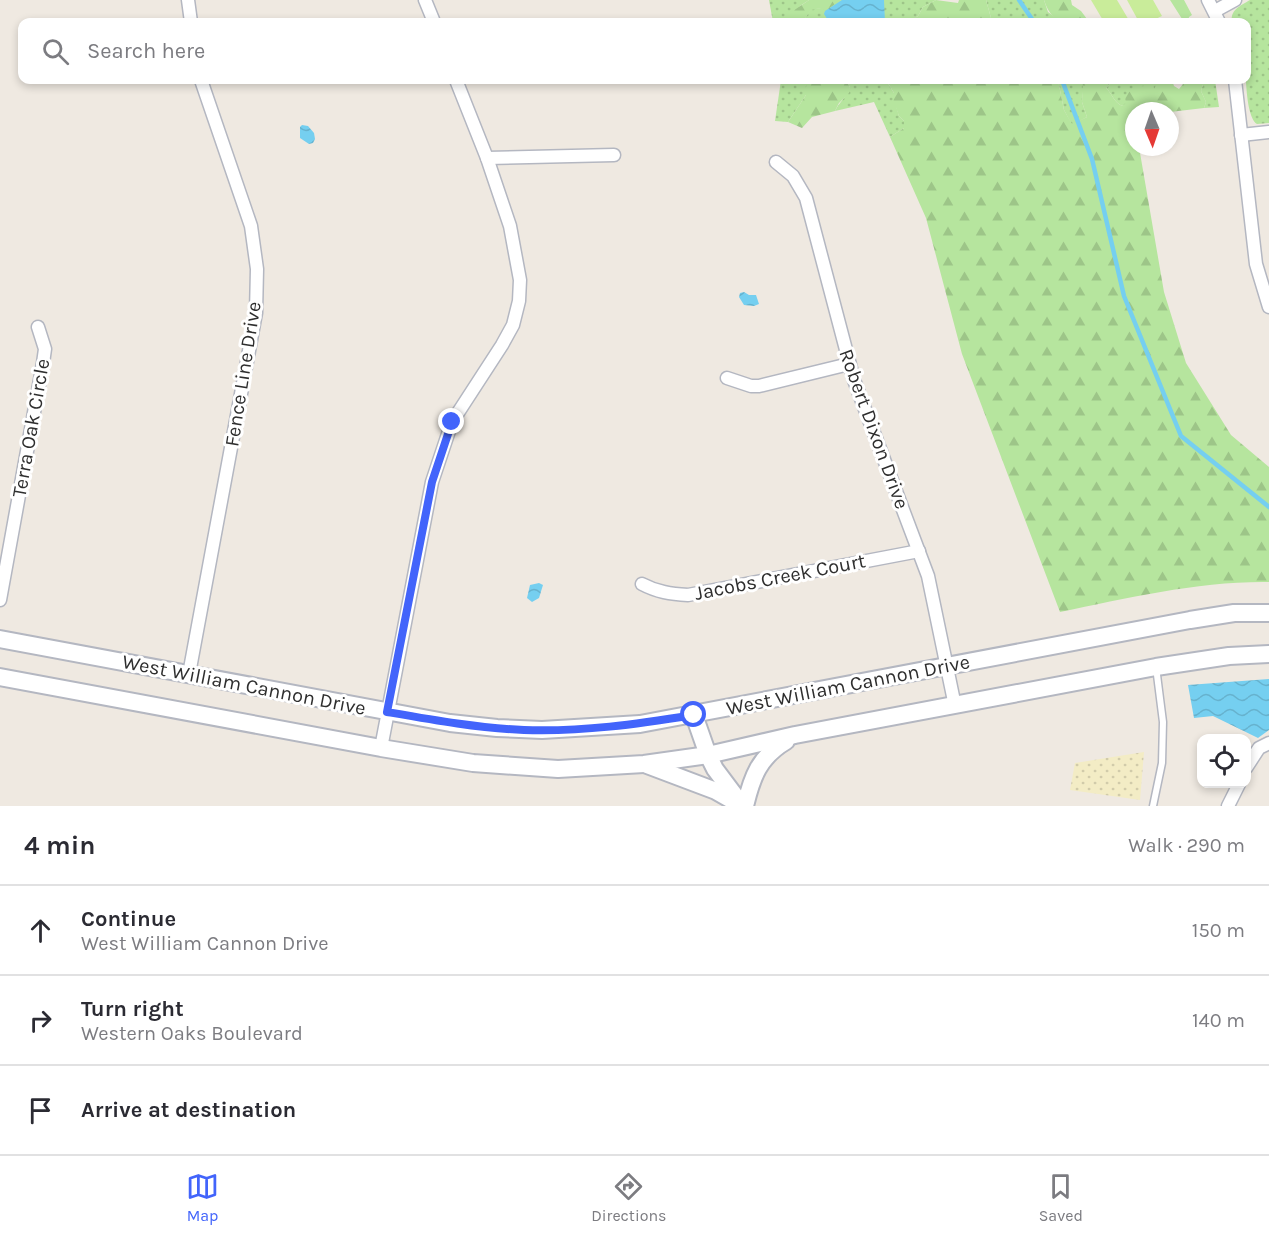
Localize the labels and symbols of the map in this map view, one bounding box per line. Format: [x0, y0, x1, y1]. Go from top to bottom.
north arrow [1125, 102, 1179, 156]
street label: Fence Line Drive [220, 300, 266, 448]
street label: Robert Dixon Drive [834, 346, 914, 512]
street label: Terra Oak Circle [7, 357, 55, 499]
route end [438, 408, 464, 434]
street label: Jacobs Creek Court [693, 549, 868, 605]
street label: West William Cannon Drive [120, 650, 368, 720]
street label: West William Cannon Drive [724, 650, 972, 720]
route start [680, 701, 706, 727]

